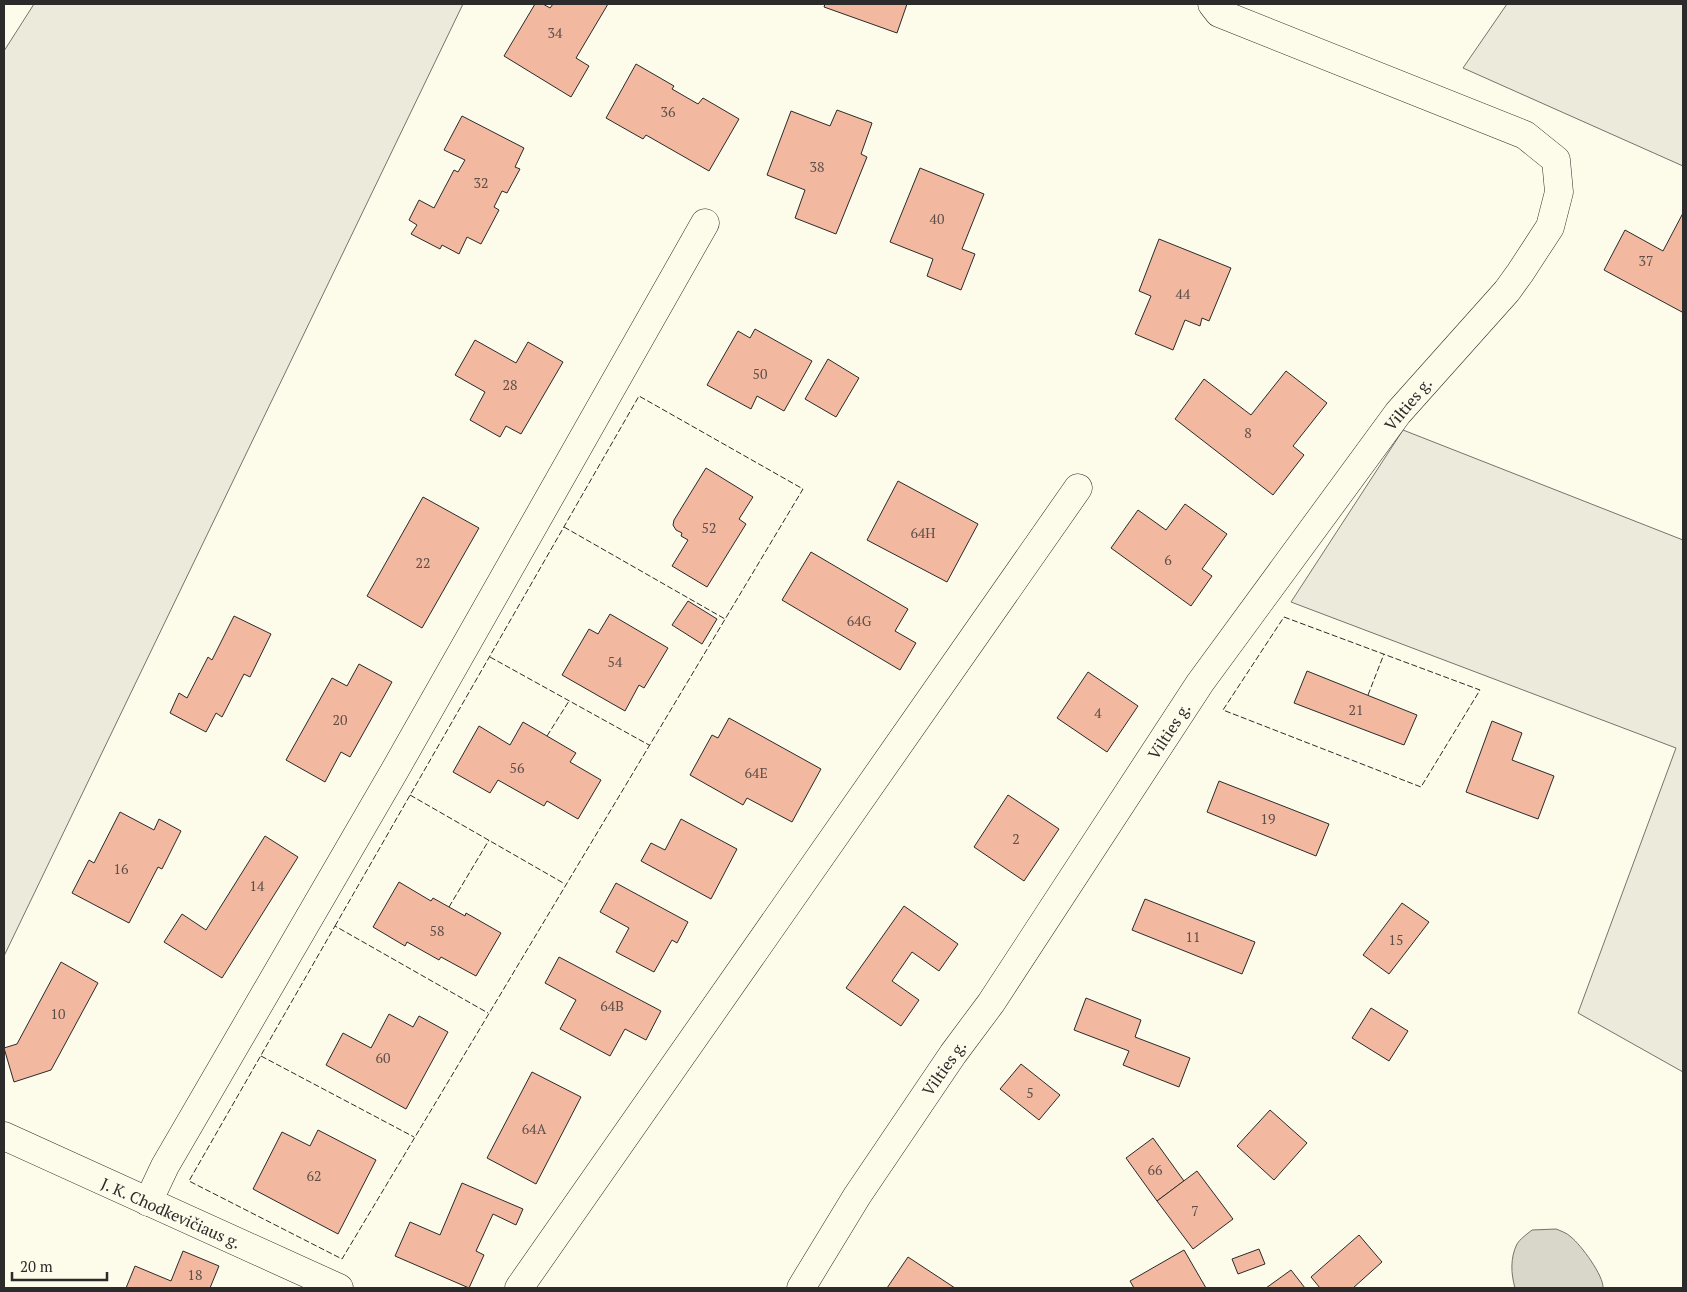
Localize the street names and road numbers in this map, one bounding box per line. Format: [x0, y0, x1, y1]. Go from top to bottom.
street label: Vilties g. [1379, 373, 1437, 435]
street label: Vilties g. [1143, 699, 1195, 763]
street label: Vilties g. [917, 1036, 971, 1100]
street label: J. K. Chodkevičiaus g. [98, 1172, 244, 1254]

